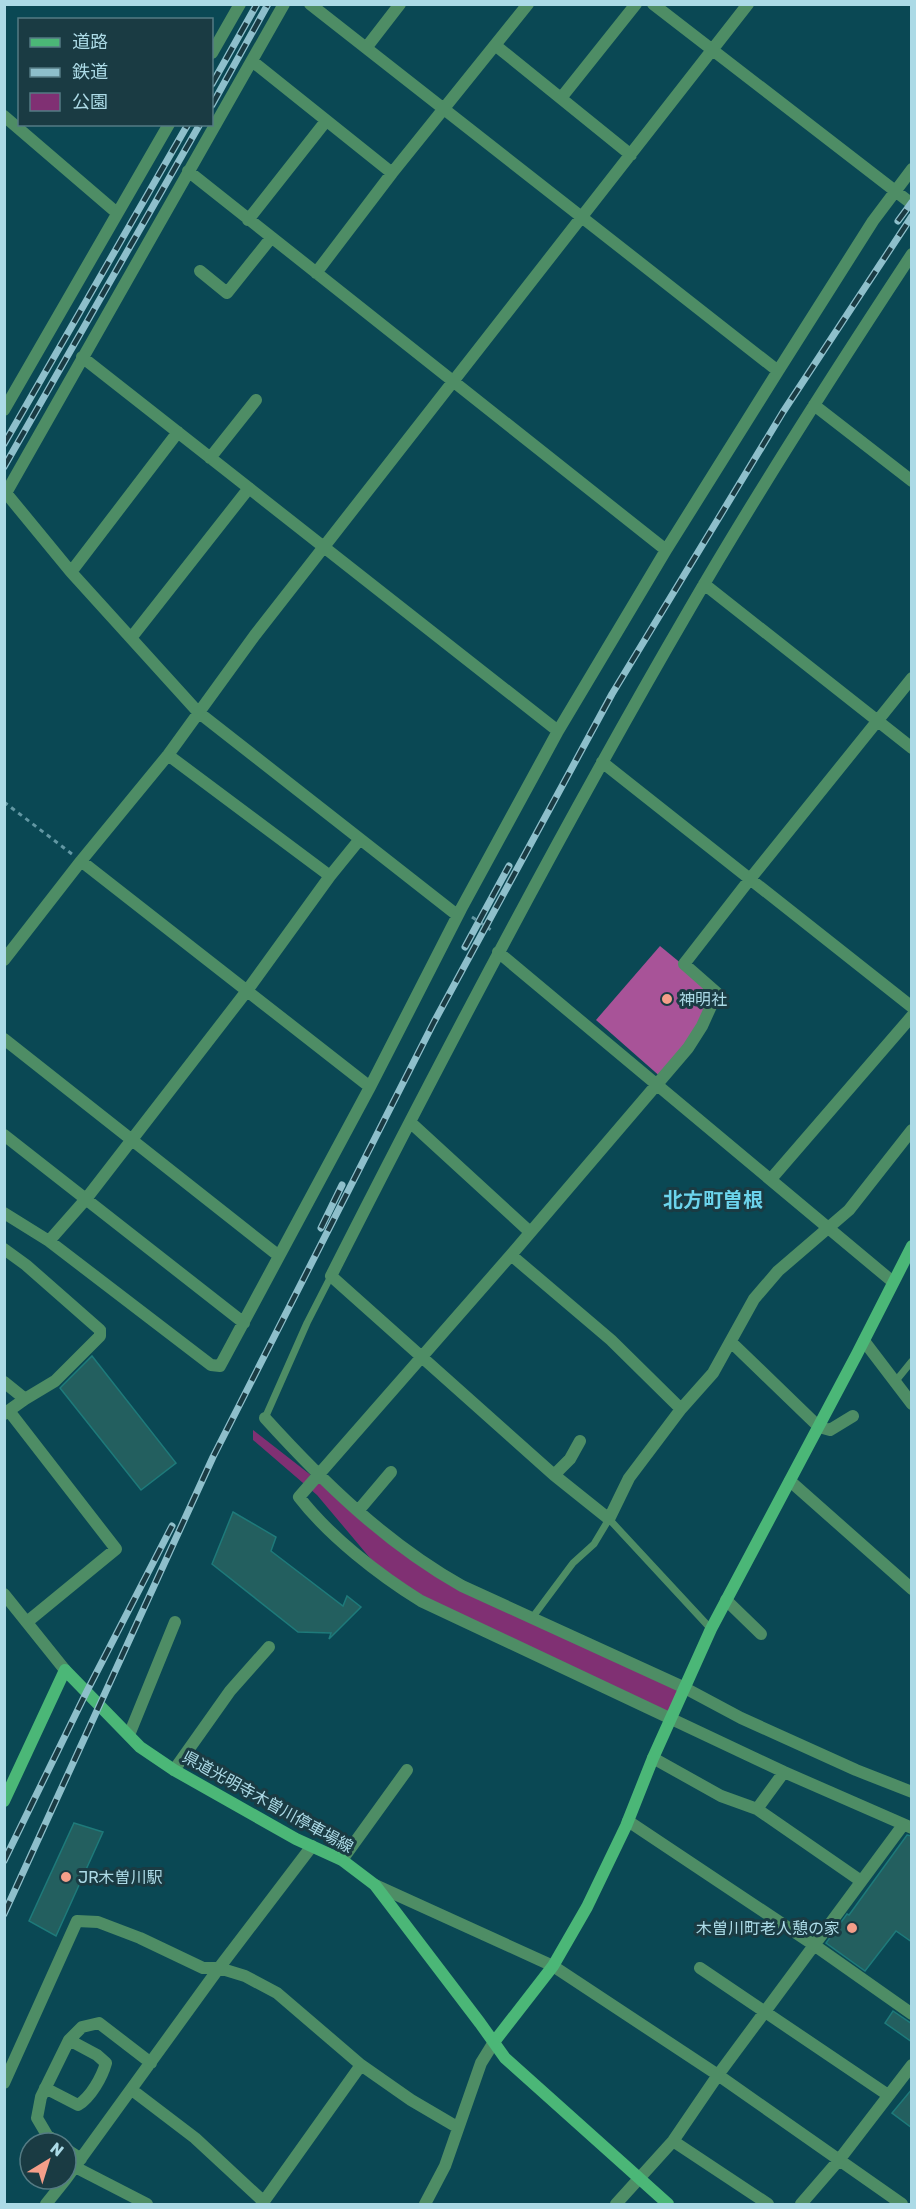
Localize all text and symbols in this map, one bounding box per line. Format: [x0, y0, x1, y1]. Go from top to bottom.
legend [18, 18, 213, 126]
text: 道路 [72, 31, 108, 53]
text: 鉄道 [72, 61, 108, 83]
text: 公園 [72, 91, 108, 113]
place label: 神明社 [679, 990, 727, 1009]
marker: 神明社 [660, 992, 674, 1006]
district label: 北方町曽根 [663, 1188, 763, 1212]
street label: 県道光明寺木曽川停車場線 [179, 1747, 357, 1857]
place label: JR木曽川駅 [78, 1868, 163, 1887]
marker: JR木曽川駅 [59, 1870, 73, 1884]
place label: 木曽川町老人憩の家 [696, 1919, 840, 1938]
marker: 木曽川町老人憩の家 [845, 1921, 859, 1935]
north arrow [18, 2131, 78, 2191]
text: N [47, 2139, 67, 2161]

